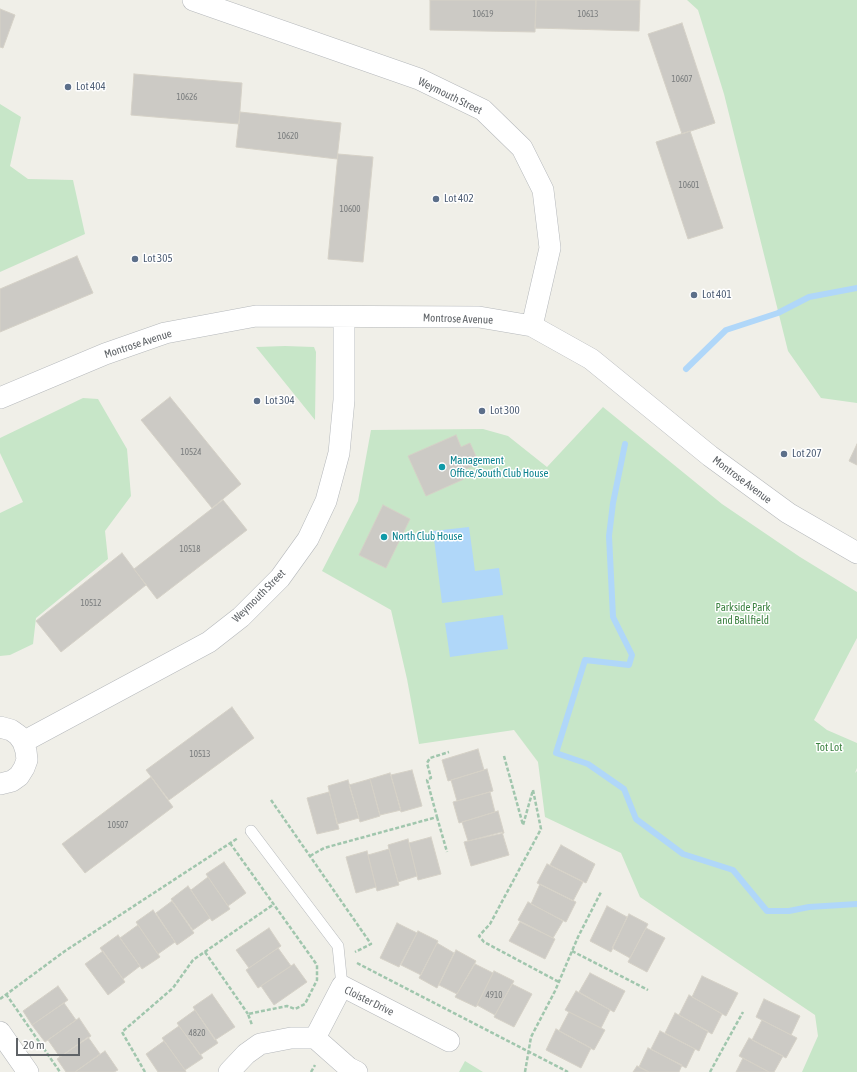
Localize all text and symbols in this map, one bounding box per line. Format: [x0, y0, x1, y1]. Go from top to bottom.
house number: 10619 [472, 9, 494, 19]
house number: 10613 [577, 9, 599, 19]
house number: 10607 [671, 74, 693, 84]
street label: Weymouth Street [416, 75, 484, 117]
place label: Lot 404 [76, 80, 106, 94]
marker: Lot 404 [63, 82, 73, 92]
house number: 10626 [176, 92, 198, 102]
house number: 10620 [277, 131, 299, 141]
house number: 10601 [678, 180, 700, 190]
place label: Lot 402 [444, 192, 474, 206]
marker: Lot 402 [431, 194, 441, 204]
house number: 10600 [339, 204, 361, 214]
place label: Lot 305 [143, 252, 173, 266]
marker: Lot 305 [130, 254, 140, 264]
place label: Lot 401 [702, 288, 732, 302]
marker: Lot 401 [689, 290, 699, 300]
street label: Montrose Avenue [423, 311, 493, 327]
street label: Montrose Avenue [103, 327, 173, 361]
place label: Lot 304 [265, 394, 295, 408]
marker: Lot 304 [252, 396, 262, 406]
place label: Lot 300 [490, 404, 520, 418]
marker: Lot 300 [477, 406, 487, 416]
house number: 10524 [180, 447, 202, 457]
place label: Lot 207 [792, 447, 822, 461]
marker: Lot 207 [779, 449, 789, 459]
place label: Management Office/South Club House [450, 454, 548, 480]
street label: Montrose Avenue [710, 454, 774, 506]
marker: Management Office/South Club House [437, 462, 447, 472]
place label: North Club House [392, 530, 462, 544]
marker: North Club House [379, 532, 389, 542]
house number: 10518 [179, 544, 201, 554]
street label: Weymouth Street [230, 567, 288, 625]
house number: 10512 [80, 598, 102, 608]
park label: Parkside Park and Ballfield [716, 601, 770, 627]
park label: Tot Lot [816, 741, 842, 755]
house number: 10513 [189, 749, 211, 759]
house number: 10507 [107, 820, 129, 830]
street label: Cloister Drive [342, 983, 396, 1019]
house number: 4910 [486, 990, 502, 1000]
house number: 4820 [189, 1028, 205, 1038]
scale bar [18, 1030, 82, 1056]
text: 20 m [23, 1038, 45, 1052]

